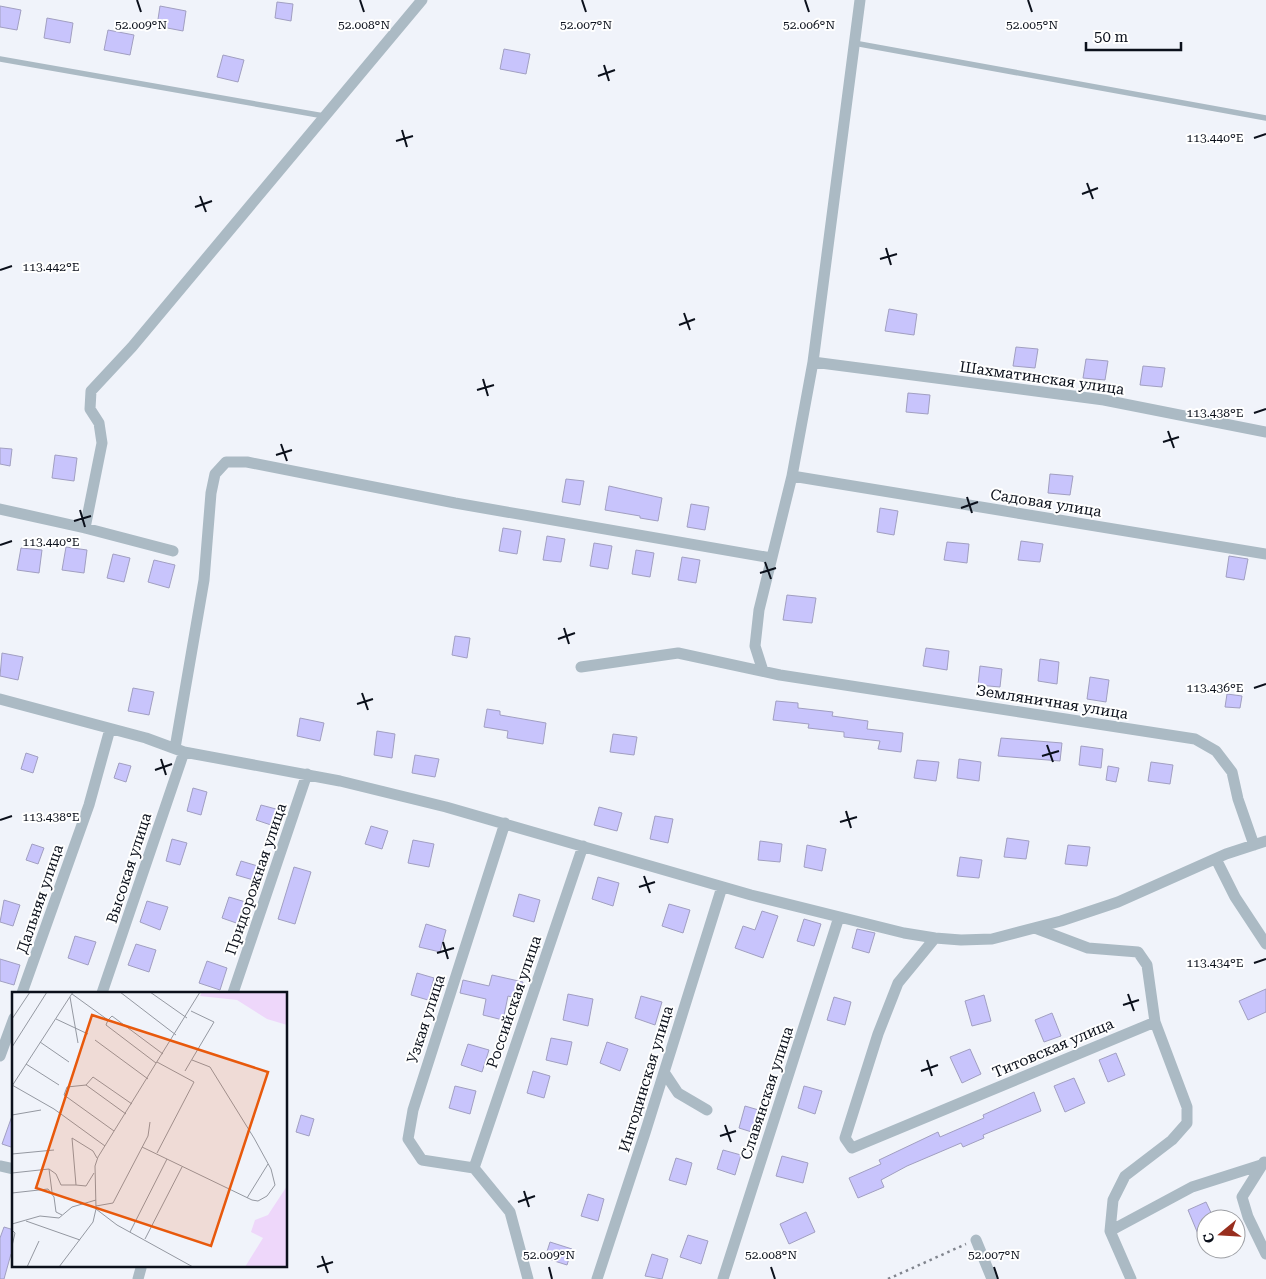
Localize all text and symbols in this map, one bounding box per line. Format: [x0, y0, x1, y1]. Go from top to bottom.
text: 52.009°N [115, 18, 167, 32]
text: 52.008°N [338, 18, 390, 32]
text: 52.007°N [560, 18, 612, 32]
text: 52.006°N [783, 18, 835, 32]
text: 52.005°N [1006, 18, 1058, 32]
scale bar [1086, 20, 1181, 52]
text: 50 m [1094, 28, 1129, 46]
text: 113.440°E [1187, 131, 1243, 145]
text: 113.442°E [23, 260, 79, 274]
street label: Шахматинская улица [959, 358, 1125, 398]
text: 113.438°E [1187, 406, 1243, 420]
street label: Садовая улица [989, 485, 1103, 521]
text: 113.440°E [23, 535, 79, 549]
street label: Земляничная улица [975, 681, 1129, 723]
text: 113.436°E [1187, 681, 1243, 695]
street label: Придорожная улица [222, 801, 290, 957]
text: 113.438°E [23, 810, 79, 824]
street label: Высокая улица [103, 810, 155, 926]
street label: Дальняя улица [13, 842, 67, 956]
street label: Российская улица [483, 933, 545, 1071]
text: 113.434°E [1187, 956, 1243, 970]
street label: Узкая улица [403, 972, 449, 1066]
inset map [12, 992, 288, 1266]
street label: Ингодинская улица [615, 1004, 677, 1154]
street label: Титовская улица [990, 1014, 1116, 1082]
street label: Славянская улица [737, 1024, 797, 1162]
north arrow [1196, 1209, 1246, 1259]
text: С [1199, 1231, 1218, 1245]
text: 52.009°N [523, 1248, 575, 1262]
text: 52.008°N [745, 1248, 797, 1262]
text: 52.007°N [968, 1248, 1020, 1262]

